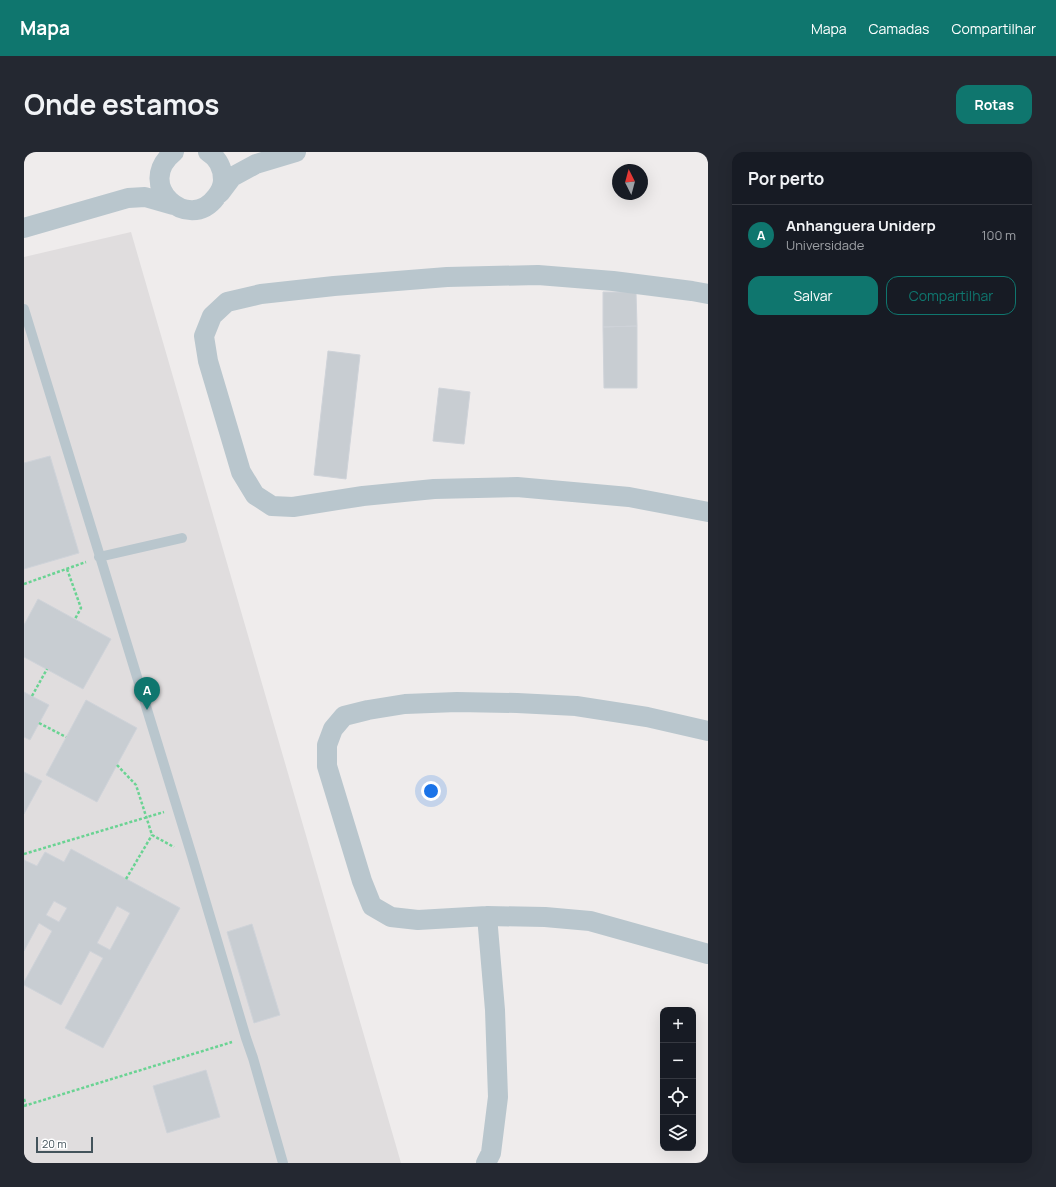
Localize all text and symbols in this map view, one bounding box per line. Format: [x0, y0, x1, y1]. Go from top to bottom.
text: Mapa [20, 15, 70, 41]
text: Mapa [811, 19, 847, 38]
text: Camadas [869, 19, 929, 38]
text: Compartilhar [951, 19, 1036, 38]
text: Onde estamos [24, 85, 219, 123]
button: Rotas [956, 85, 1032, 124]
north arrow [612, 164, 648, 200]
text: Por perto [748, 167, 824, 190]
text: Anhanguera Uniderp [786, 215, 936, 236]
text: A [757, 226, 765, 244]
text: 100 m [981, 226, 1016, 244]
text: Universidade [786, 236, 864, 254]
button: Salvar [748, 276, 878, 315]
button: Compartilhar [886, 276, 1016, 315]
pin: A [134, 677, 160, 710]
your location [421, 781, 441, 801]
map controls [660, 1007, 696, 1151]
button: + [660, 1007, 696, 1043]
button: − [660, 1043, 696, 1079]
button: locate [660, 1079, 696, 1115]
button: layers [660, 1115, 696, 1151]
scale bar [36, 1135, 93, 1154]
text: 20 m [42, 1136, 67, 1151]

